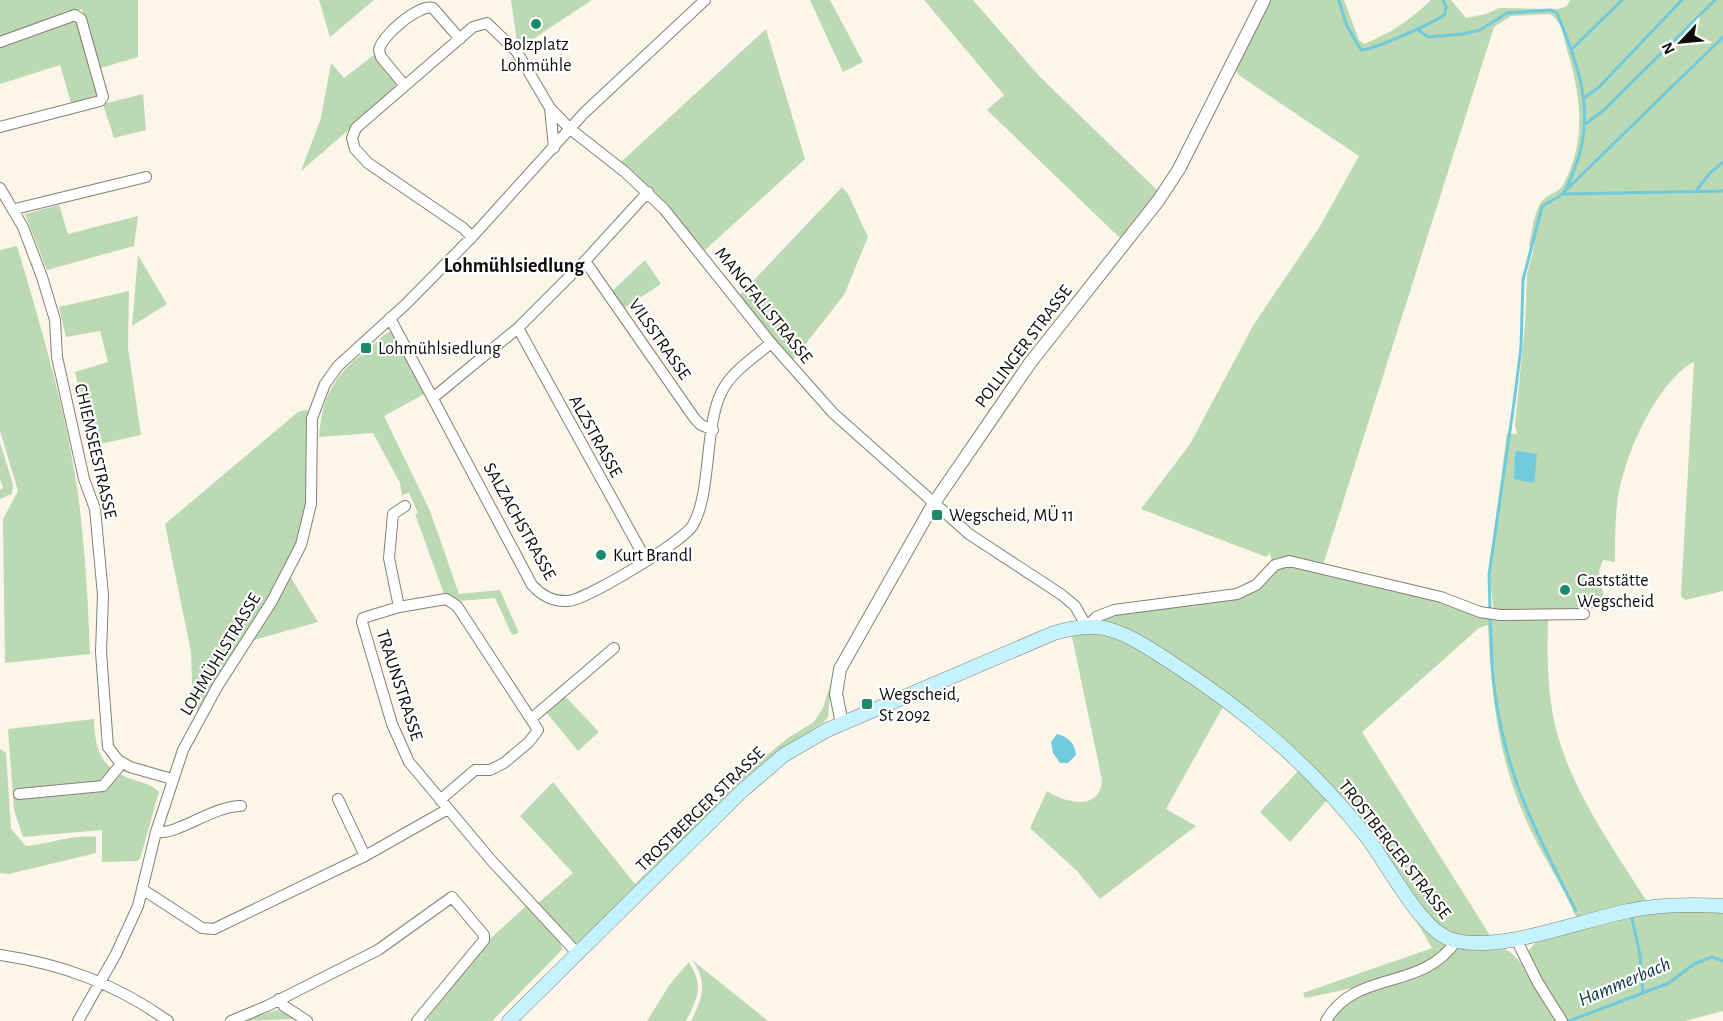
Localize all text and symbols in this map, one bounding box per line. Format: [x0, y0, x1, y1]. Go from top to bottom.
north arrow [1651, 12, 1711, 72]
marker: Bolzplatz Lohmühle [529, 17, 543, 31]
place label: Bolzplatz Lohmühle [501, 36, 571, 75]
text: N [1659, 40, 1678, 57]
street label: MANGFALLSTRASSE [711, 244, 815, 367]
district label: Lohmühlsiedlung [444, 256, 585, 276]
street label: POLLINGER STRASSE [972, 282, 1076, 411]
street label: VILSSTRASSE [625, 296, 694, 384]
place label: Lohmühlsiedlung [378, 340, 501, 358]
marker: Lohmühlsiedlung [359, 341, 373, 355]
street label: CHIEMSEESTRASSE [71, 382, 119, 521]
street label: ALZSTRASSE [565, 393, 625, 481]
street label: SALZACHSTRASSE [480, 460, 559, 583]
place label: Wegscheid, MÜ 11 [949, 505, 1074, 525]
marker: Wegscheid, MÜ 11 [930, 508, 944, 522]
place label: Kurt Brandl [613, 547, 692, 565]
marker: Kurt Brandl [594, 548, 608, 562]
place label: Gaststätte Wegscheid [1577, 572, 1654, 611]
marker: Gaststätte Wegscheid [1558, 583, 1572, 597]
street label: LOHMÜHLSTRASSE [176, 589, 265, 719]
street label: TRAUNSTRASSE [373, 628, 426, 743]
place label: Wegscheid, St 2092 [879, 686, 960, 725]
marker: Wegscheid, St 2092 [860, 697, 874, 711]
street label: TROSTBERGER STRASSE [633, 744, 769, 876]
street label: TROSTBERGER STRASSE [1335, 777, 1454, 923]
water label: Hammerbach [1575, 954, 1673, 1010]

